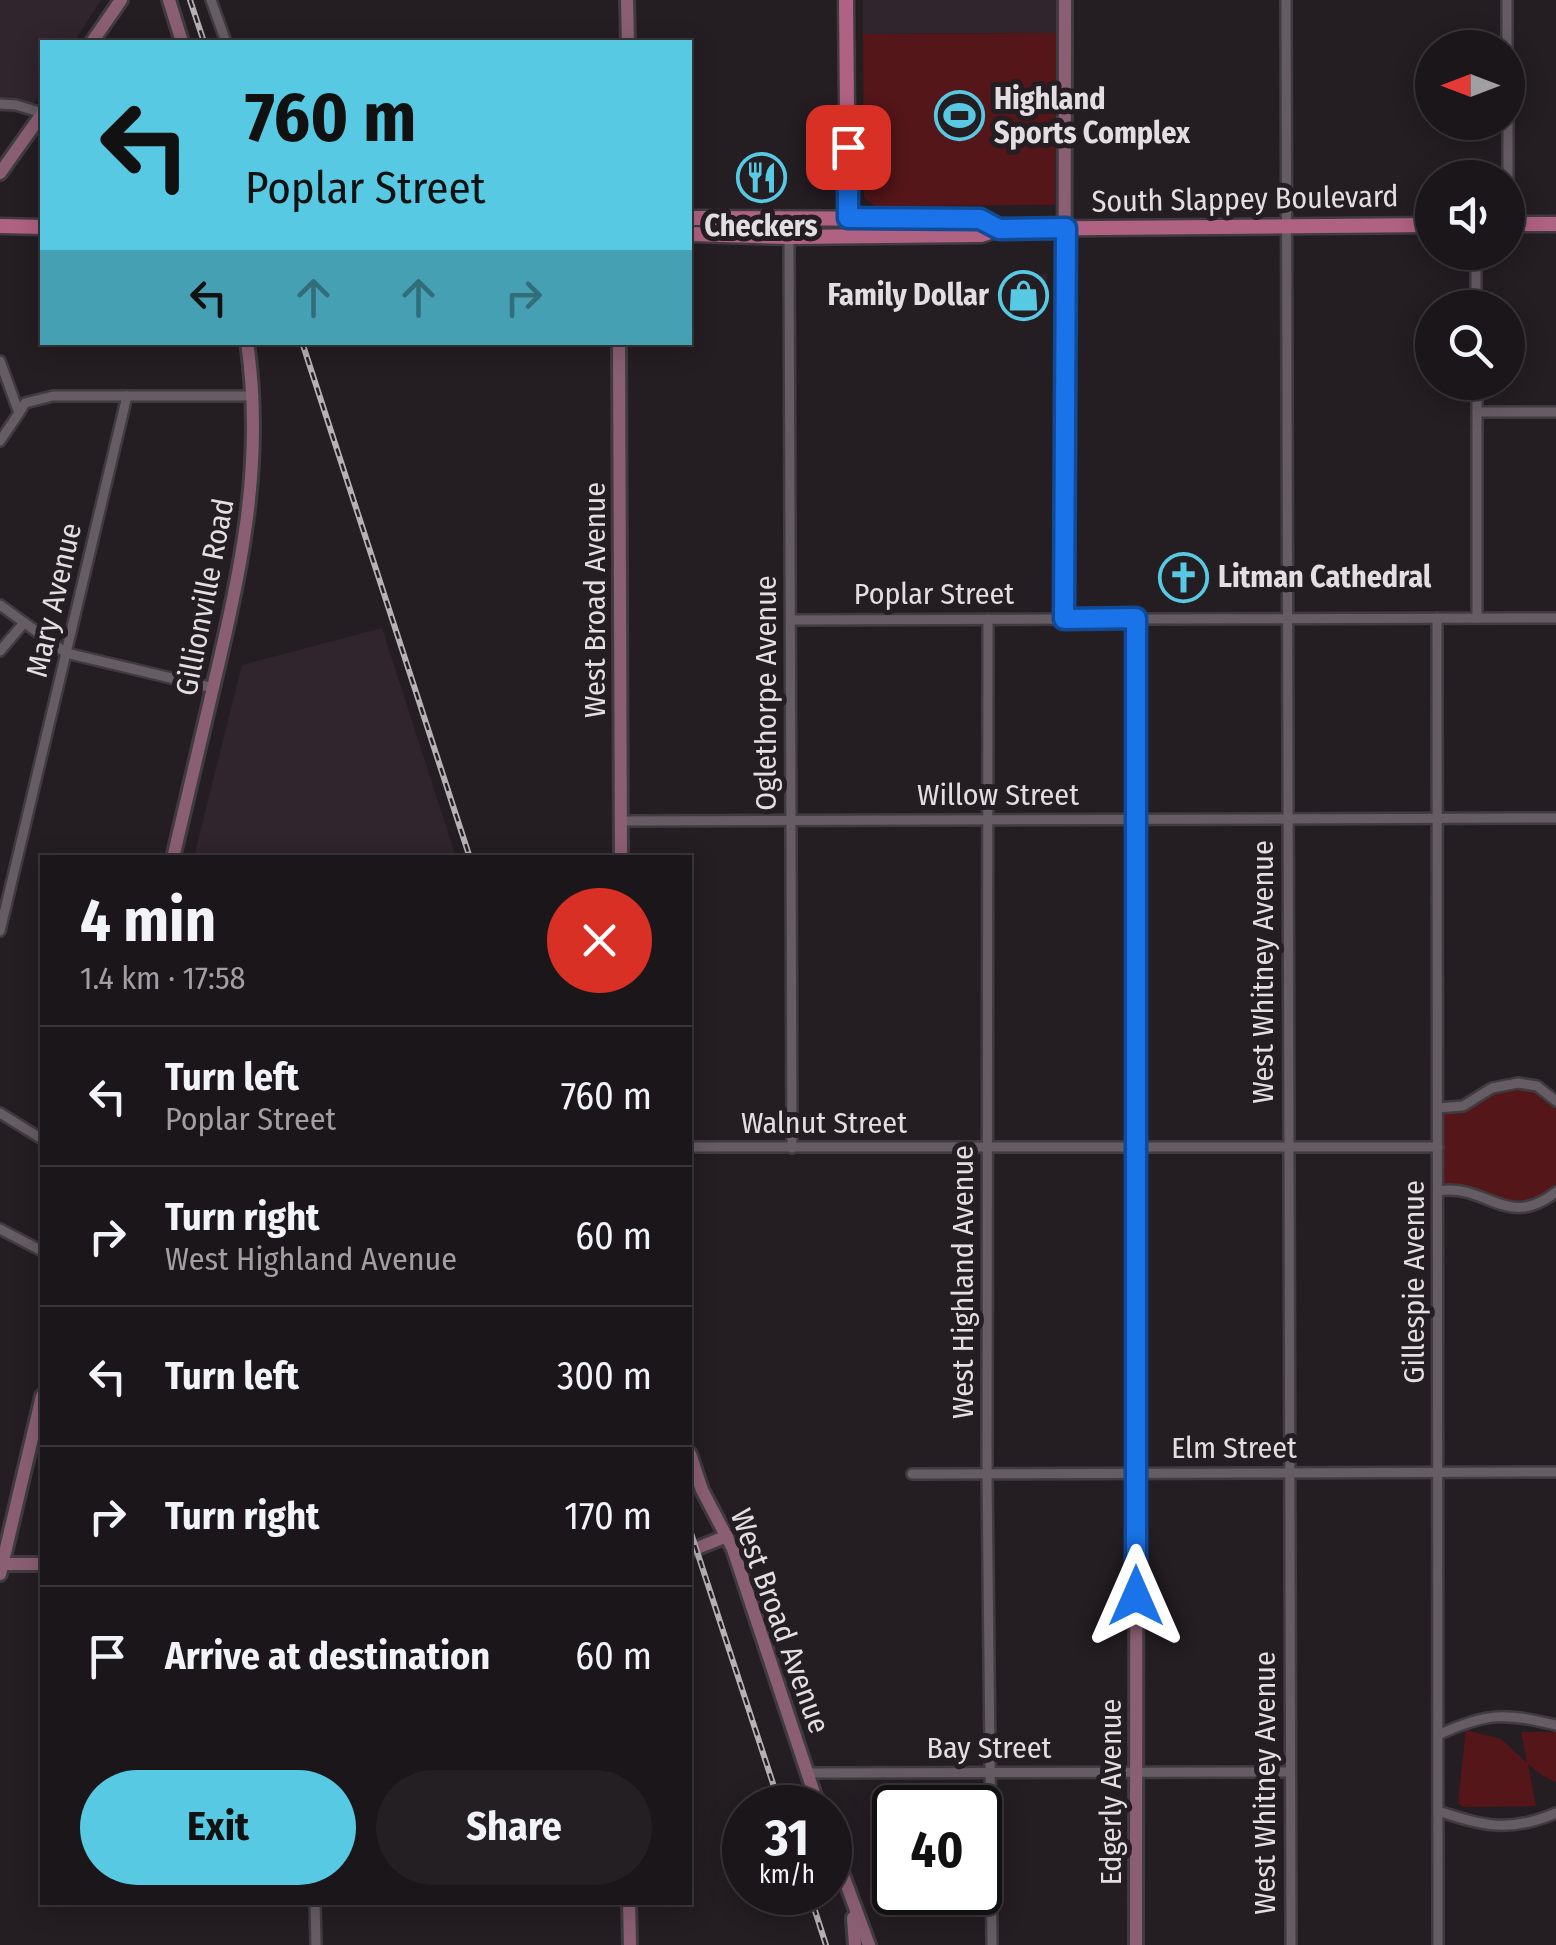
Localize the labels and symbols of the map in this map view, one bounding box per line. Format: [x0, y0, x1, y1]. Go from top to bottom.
north arrow [1415, 30, 1525, 140]
place label: Highland Sports Complex [994, 81, 1191, 151]
sports icon: Highland Sports Complex [933, 90, 985, 142]
pin [806, 105, 891, 190]
restaurant icon: Checkers [735, 151, 787, 203]
street label: South Slappey Boulevard [1091, 178, 1399, 220]
place label: Checkers [704, 208, 818, 244]
shop icon: Family Dollar [998, 269, 1050, 321]
place label: Family Dollar [828, 277, 990, 313]
street label: West Broad Avenue [577, 482, 613, 718]
street label: Gillionville Road [168, 495, 242, 699]
street label: Mary Avenue [19, 519, 89, 681]
church icon: Litman Cathedral [1157, 551, 1209, 603]
place label: Litman Cathedral [1218, 559, 1432, 595]
street label: Oglethorpe Avenue [748, 575, 784, 811]
street label: Poplar Street [854, 576, 1014, 612]
street label: Willow Street [917, 777, 1079, 813]
street label: West Whitney Avenue [1245, 840, 1281, 1104]
street label: Walnut Street [741, 1105, 907, 1141]
street label: West Highland Avenue [945, 1145, 981, 1419]
street label: Gillespie Avenue [1396, 1180, 1432, 1384]
street label: Elm Street [1171, 1430, 1297, 1466]
street label: West Broad Avenue [723, 1504, 837, 1738]
position arrow [1084, 1544, 1188, 1648]
street label: West Whitney Avenue [1247, 1651, 1283, 1915]
street label: Edgerly Avenue [1093, 1699, 1129, 1885]
street label: Bay Street [927, 1730, 1052, 1766]
speed limit sign: 40 [872, 1785, 1002, 1915]

